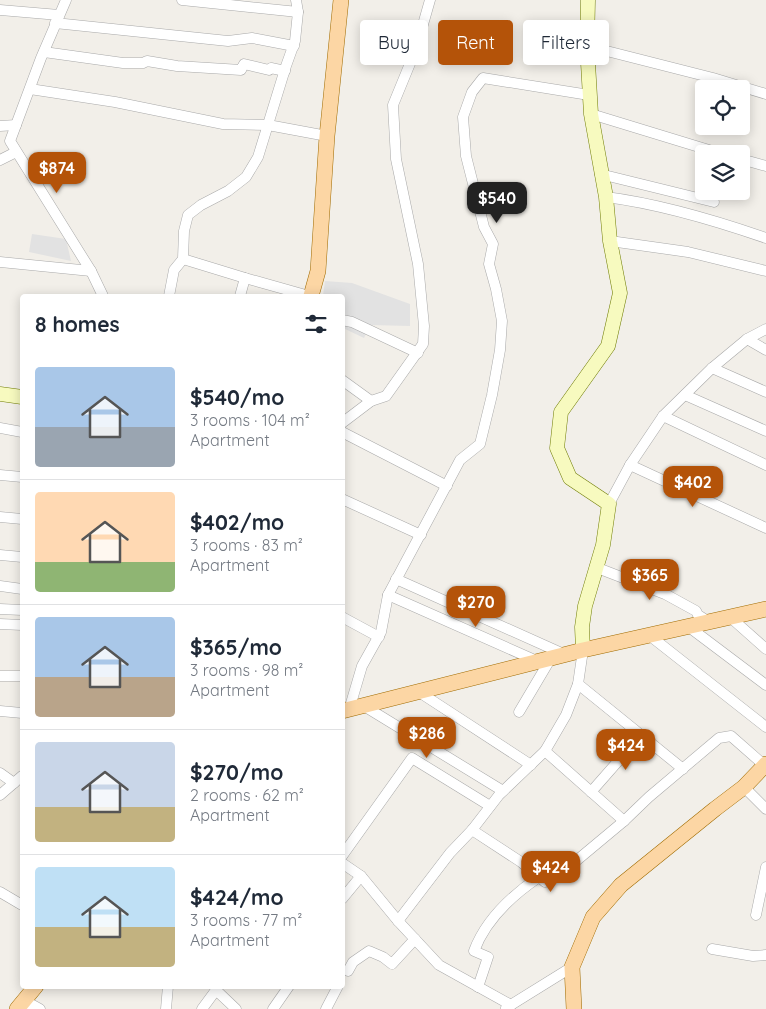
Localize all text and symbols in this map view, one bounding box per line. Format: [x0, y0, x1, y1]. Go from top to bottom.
chip: Buy [360, 20, 428, 65]
chip: Rent [438, 20, 513, 65]
chip: Filters [523, 20, 609, 65]
map controls [695, 80, 750, 200]
button: locate [695, 80, 750, 135]
button: layers [695, 145, 750, 200]
pin: $874 [27, 152, 87, 194]
text: $874 [39, 158, 75, 178]
pin: $540 [467, 182, 527, 224]
text: $540 [478, 188, 516, 208]
icon: filters [302, 310, 330, 338]
text: 8 homes [35, 311, 120, 337]
text: $540/mo [190, 384, 284, 410]
icon: home [75, 387, 135, 447]
text: 3 rooms · 104 m² [190, 410, 310, 430]
text: Apartment [190, 430, 270, 450]
pin: $402 [663, 466, 723, 508]
text: $402 [674, 472, 712, 492]
text: $402/mo [190, 509, 284, 535]
icon: home [75, 512, 135, 572]
text: 3 rooms · 83 m² [190, 535, 303, 555]
text: Apartment [190, 555, 270, 575]
pin: $365 [620, 558, 680, 601]
text: $365 [632, 565, 668, 585]
pin: $270 [446, 586, 506, 628]
text: $270 [457, 592, 495, 612]
text: $365/mo [190, 634, 282, 660]
icon: home [75, 637, 135, 697]
text: 3 rooms · 98 m² [190, 660, 303, 680]
text: Apartment [190, 680, 270, 700]
pin: $286 [397, 716, 457, 759]
text: $286 [409, 723, 445, 743]
pin: $424 [596, 728, 656, 771]
text: $424 [607, 735, 645, 755]
text: $270/mo [190, 759, 283, 785]
icon: home [75, 762, 135, 822]
text: 2 rooms · 62 m² [190, 785, 304, 805]
text: Apartment [190, 805, 270, 825]
pin: $424 [521, 850, 581, 893]
text: $424 [532, 857, 570, 877]
text: $424/mo [190, 884, 284, 910]
icon: home [75, 887, 135, 947]
text: 3 rooms · 77 m² [190, 910, 302, 930]
text: Apartment [190, 930, 270, 950]

